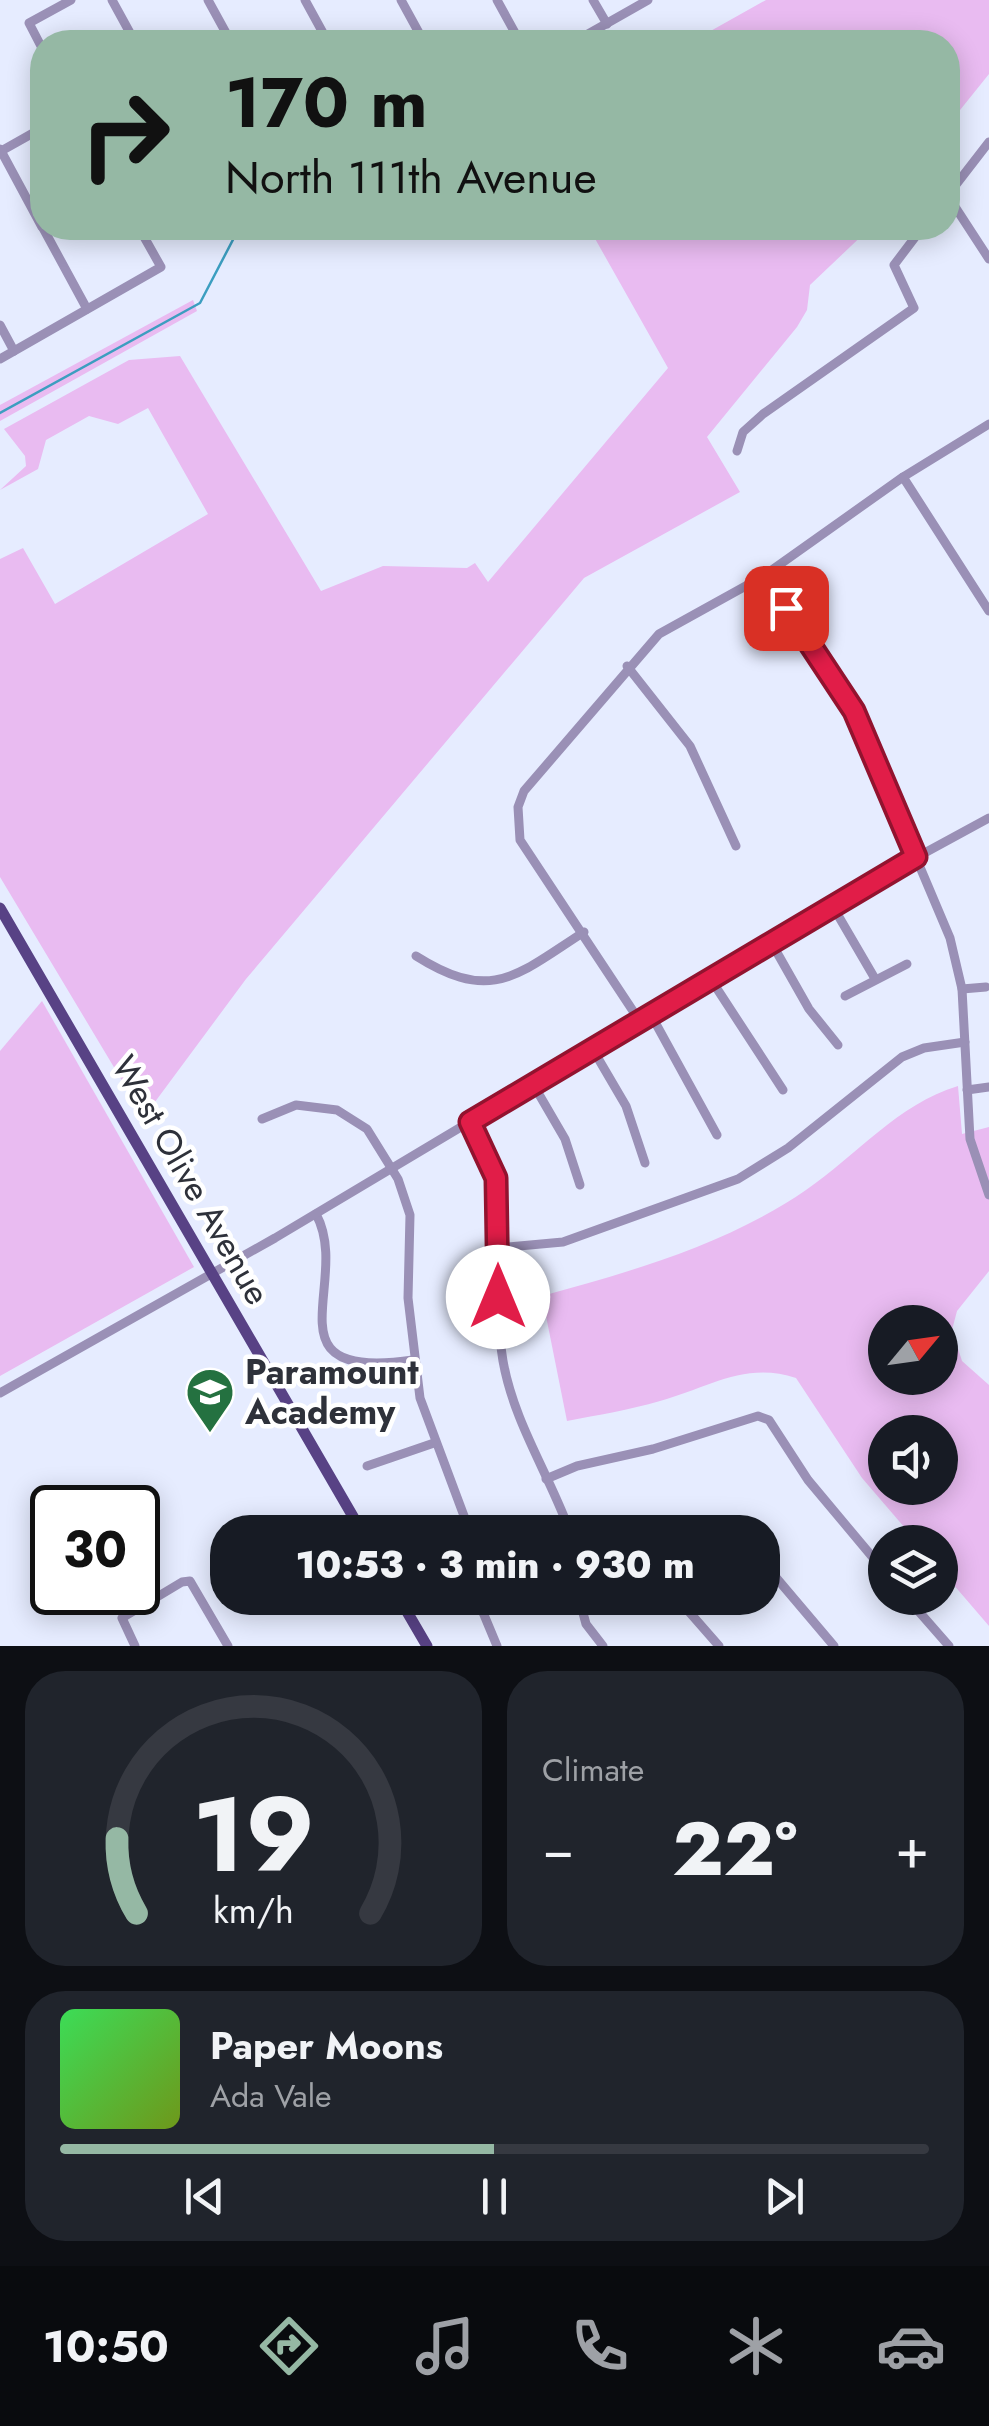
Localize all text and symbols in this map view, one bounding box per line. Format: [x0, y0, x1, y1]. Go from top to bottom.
text: 170 m [225, 52, 428, 153]
icon: right [60, 70, 190, 200]
text: North 111th Avenue [225, 145, 597, 210]
pin [744, 566, 829, 651]
icon: arrive [759, 581, 814, 636]
street label: West Olive Avenue [99, 1046, 283, 1314]
position arrow [446, 1245, 550, 1349]
north arrow [868, 1305, 958, 1395]
map controls [868, 1305, 958, 1615]
place label: Paramount Academy [244, 1347, 419, 1437]
school or university icon: Paramount Academy [184, 1366, 236, 1434]
button: sound [868, 1415, 958, 1505]
speed limit sign: 30 [30, 1485, 160, 1615]
button: layers [868, 1525, 958, 1615]
text: 10:53 · 3 min · 930 m [295, 1537, 695, 1592]
text: Climate [542, 1747, 644, 1793]
text: 19 [192, 1760, 315, 1910]
text: 22° [672, 1795, 797, 1903]
text: − [542, 1809, 574, 1889]
text: + [895, 1809, 929, 1889]
text: km/h [213, 1885, 294, 1936]
text: Paper Moons [210, 2018, 443, 2073]
text: Ada Vale [210, 2073, 332, 2119]
icon: previous [177, 2169, 232, 2224]
icon: pause [467, 2169, 522, 2224]
icon: next [757, 2169, 812, 2224]
icon: directions [254, 2311, 324, 2381]
icon: music [410, 2311, 480, 2381]
icon: phone [565, 2311, 635, 2381]
icon: climate [721, 2311, 791, 2381]
icon: car [876, 2311, 946, 2381]
text: 10:50 [43, 2314, 169, 2379]

